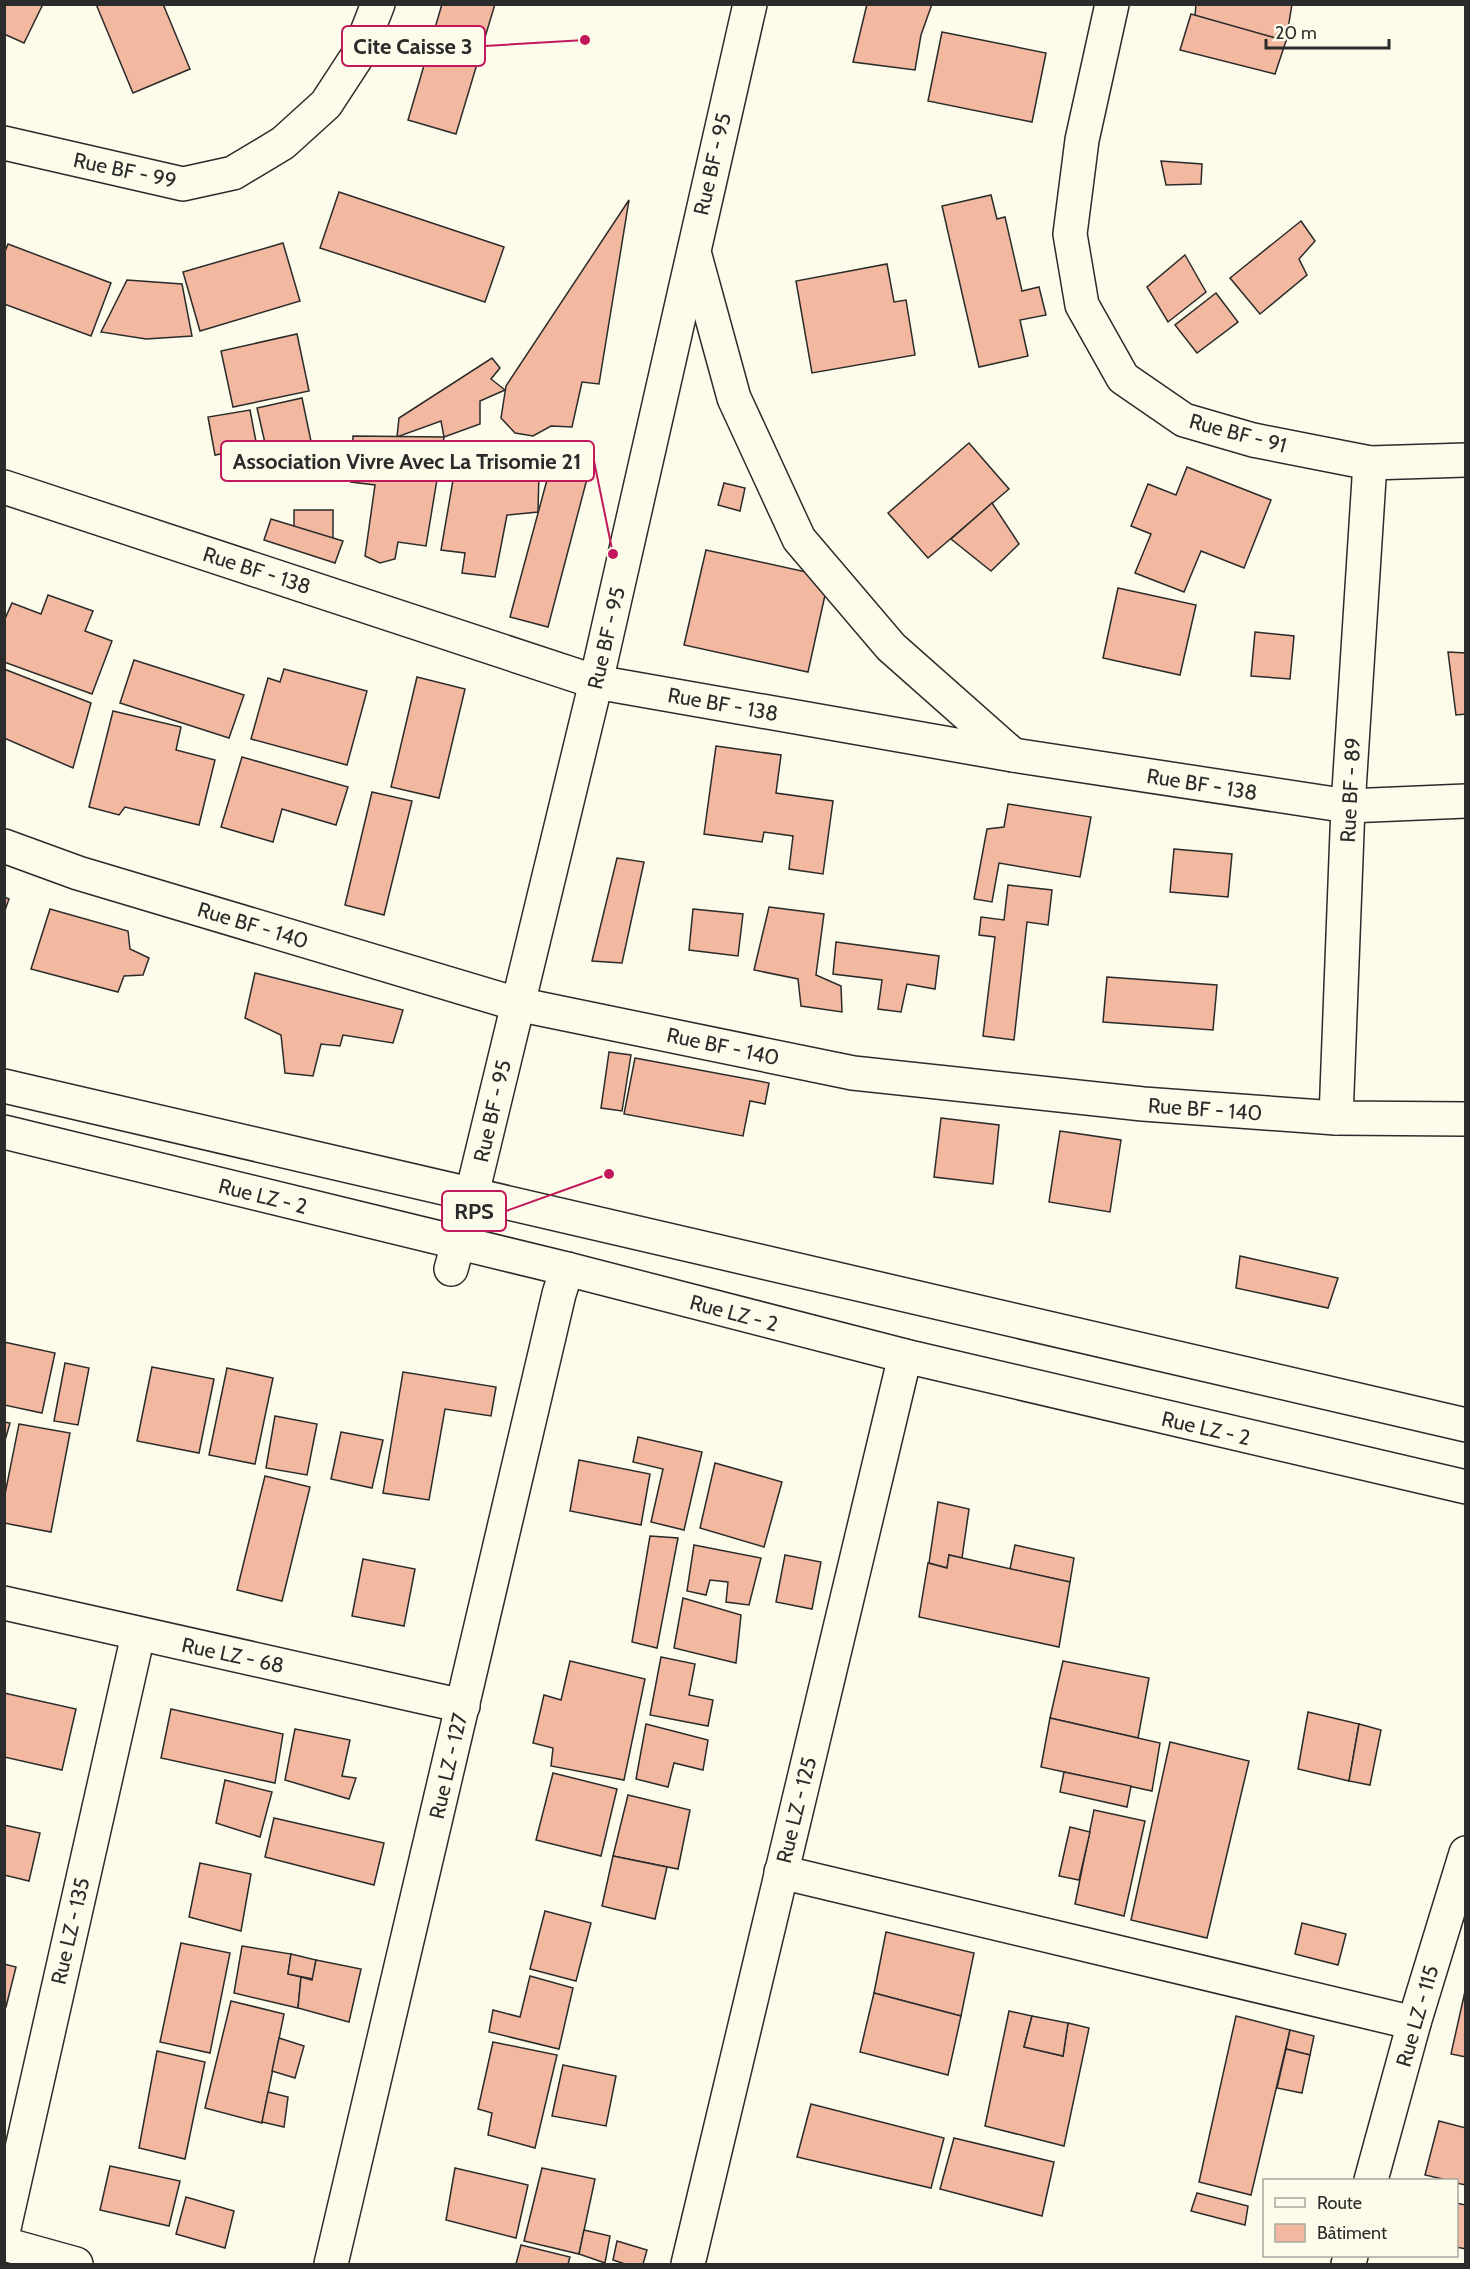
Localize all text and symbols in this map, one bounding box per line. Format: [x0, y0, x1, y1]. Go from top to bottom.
scale bar [1266, 12, 1389, 50]
text: 20 m [1275, 22, 1317, 44]
callout: Cite Caisse 3 [342, 26, 485, 66]
text: Cite Caisse 3 [353, 33, 473, 60]
street label: Rue BF - 95 [688, 110, 736, 218]
street label: Rue BF - 99 [71, 147, 179, 193]
street label: Rue BF - 91 [1187, 408, 1289, 458]
callout: Association Vivre Avec La Trisomie 21 [221, 441, 594, 481]
text: Association Vivre Avec La Trisomie 21 [233, 448, 581, 475]
street label: Rue BF - 138 [200, 541, 314, 599]
street label: Rue BF - 95 [582, 584, 630, 692]
street label: Rue BF - 138 [666, 682, 780, 726]
street label: Rue BF - 89 [1335, 737, 1365, 843]
street label: Rue BF - 138 [1145, 763, 1259, 805]
street label: Rue BF - 140 [195, 896, 311, 954]
street label: Rue BF - 140 [664, 1022, 782, 1070]
street label: Rue BF - 95 [468, 1057, 516, 1165]
street label: Rue BF - 140 [1147, 1093, 1263, 1125]
street label: Rue LZ - 2 [216, 1173, 310, 1219]
callout: RPS [442, 1191, 506, 1231]
text: RPS [454, 1198, 494, 1225]
street label: Rue LZ - 2 [687, 1289, 781, 1337]
street label: Rue LZ - 2 [1159, 1406, 1253, 1450]
street label: Rue LZ - 68 [180, 1632, 286, 1678]
street label: Rue LZ - 127 [424, 1710, 472, 1821]
street label: Rue LZ - 125 [771, 1754, 821, 1866]
street label: Rue LZ - 135 [46, 1875, 94, 1987]
street label: Rue LZ - 115 [1391, 1962, 1443, 2070]
legend [1263, 2179, 1458, 2257]
text: Route [1317, 2192, 1362, 2214]
text: Bâtiment [1317, 2222, 1387, 2244]

